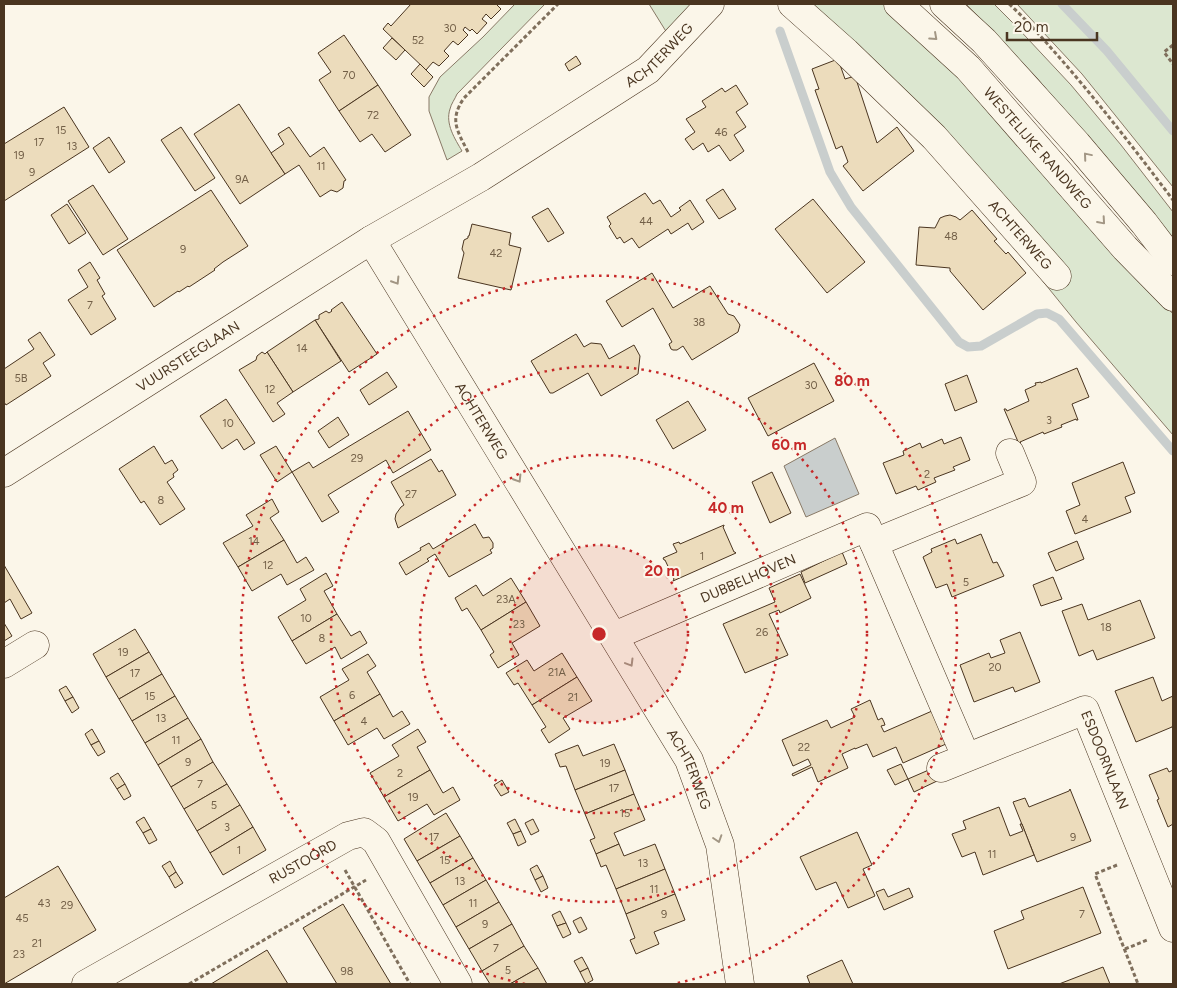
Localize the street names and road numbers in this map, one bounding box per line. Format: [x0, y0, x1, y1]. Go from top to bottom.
street label: ACHTERWEG [622, 19, 697, 91]
street label: WESTELIJKE RANDWEG [980, 84, 1096, 213]
street label: ACHTERWEG [985, 196, 1056, 273]
street label: VUURSTEEGLAAN [133, 317, 243, 395]
street label: ACHTERWEG [452, 379, 512, 463]
street label: DUBBELHOVEN [698, 550, 798, 606]
street label: ESDOORNLAAN [1078, 708, 1133, 812]
street label: ACHTERWEG [663, 726, 715, 812]
street label: RUSTOORD [266, 836, 340, 887]

